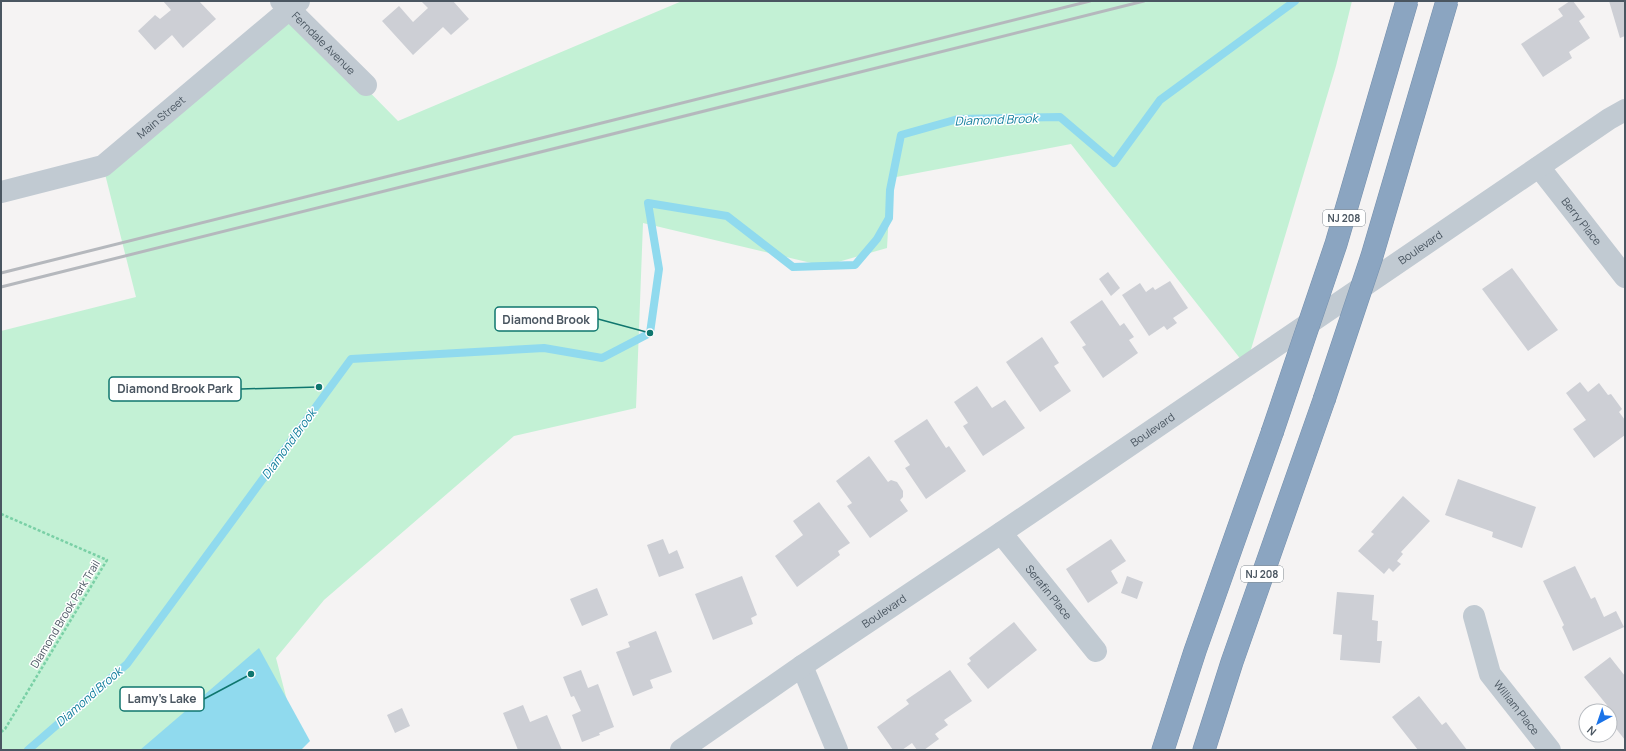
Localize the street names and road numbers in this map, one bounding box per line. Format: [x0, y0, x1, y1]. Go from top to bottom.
street label: Ferndale Avenue [289, 8, 360, 78]
street label: Main Street [133, 92, 188, 142]
street label: Berry Place [1558, 194, 1606, 248]
road number: NJ 208 [1323, 210, 1365, 226]
street label: Boulevard [1395, 227, 1445, 267]
street label: Boulevard [1127, 409, 1177, 450]
street label: Diamond Brook Park Trail [26, 557, 103, 671]
street label: Serafin Place [1022, 561, 1076, 623]
road number: NJ 208 [1241, 566, 1283, 582]
street label: Boulevard [859, 591, 909, 631]
street label: William Place [1491, 677, 1544, 738]

